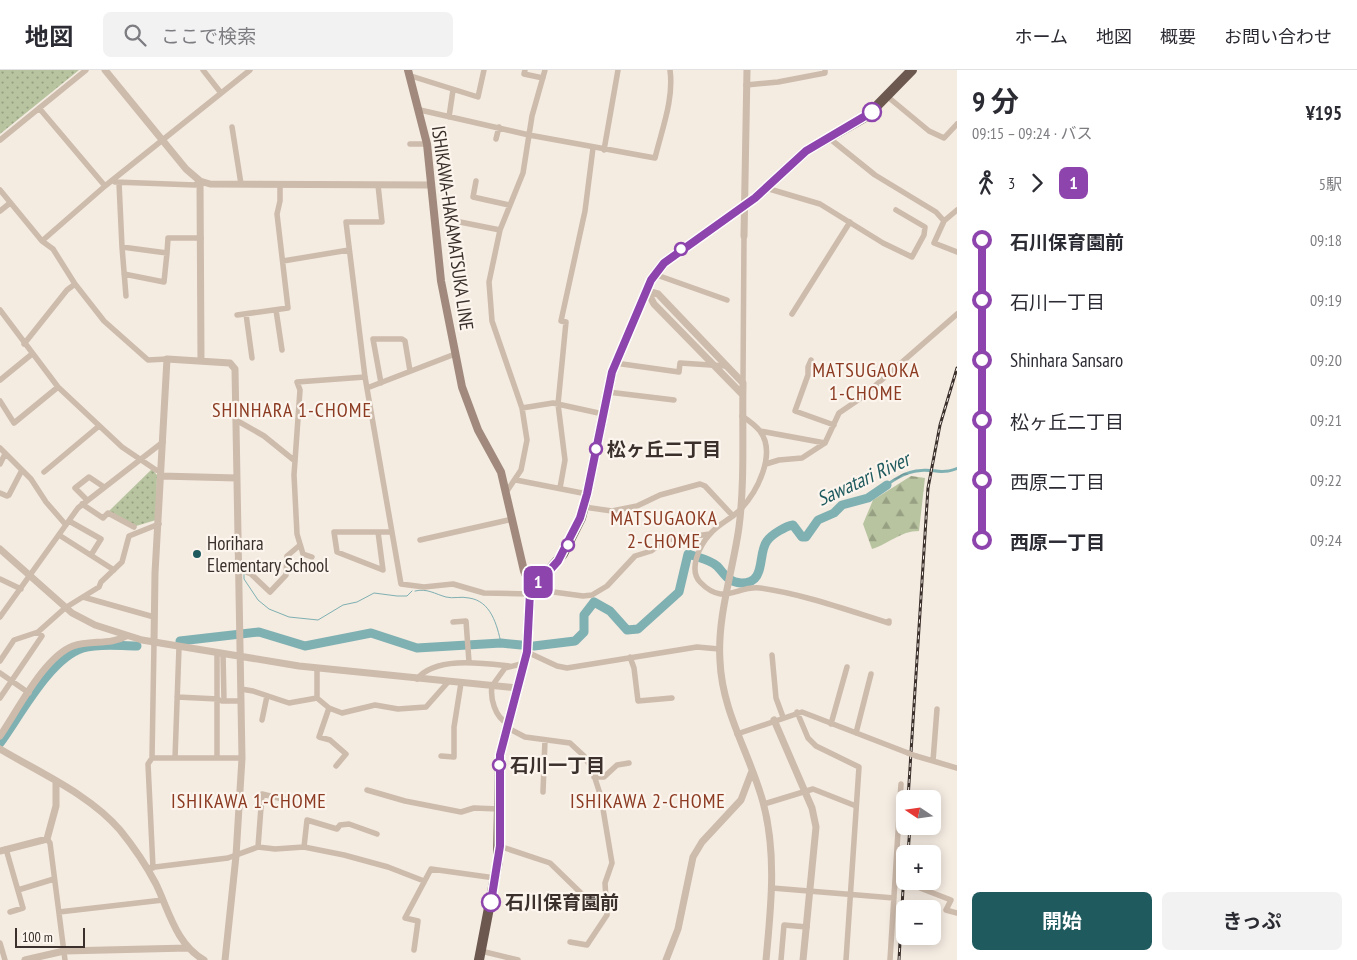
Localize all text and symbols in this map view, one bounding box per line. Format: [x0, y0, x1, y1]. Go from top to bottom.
search box [103, 12, 453, 57]
text: 地図 [25, 21, 73, 52]
icon: search [121, 21, 149, 49]
text: ここで検索 [161, 24, 256, 48]
text: ホーム [1015, 25, 1068, 48]
text: 地図 [1096, 25, 1132, 48]
text: 概要 [1160, 25, 1196, 48]
text: お問い合わせ [1224, 25, 1332, 48]
text: 9 分 [972, 82, 1019, 119]
text: ¥195 [1306, 101, 1342, 125]
unlabelled marker [862, 102, 882, 122]
text: 09:15 – 09:24 · バス [972, 123, 1092, 143]
street label: ISHIKAWA-HAKAMATSUKA LINE [427, 124, 479, 332]
icon: walk [972, 169, 1000, 197]
icon: forward [1023, 169, 1051, 197]
text: 1 [1069, 171, 1078, 194]
text: 3 [1008, 173, 1015, 193]
text: 5駅 [1319, 174, 1342, 194]
text: 石川保育園前 [1010, 230, 1124, 254]
text: 09:18 [1310, 230, 1342, 250]
unlabelled marker [674, 242, 688, 256]
text: 石川一丁目 [1010, 290, 1105, 314]
text: 09:19 [1310, 290, 1342, 310]
text: Shinhara Sansaro [1010, 348, 1123, 372]
text: 09:20 [1310, 350, 1342, 370]
district label: MATSUGAOKA 1-CHOME [812, 357, 920, 406]
district label: SHINHARA 1-CHOME [212, 397, 372, 423]
text: 松ヶ丘二丁目 [1010, 410, 1124, 434]
text: 09:21 [1310, 410, 1342, 430]
place label: 松ヶ丘二丁目 [607, 437, 721, 461]
marker: 松ヶ丘二丁目 [589, 442, 603, 456]
water label: Sawatari River [812, 445, 916, 512]
text: 西原二丁目 [1010, 470, 1105, 494]
text: 09:22 [1310, 470, 1342, 490]
district label: MATSUGAOKA 2-CHOME [610, 505, 718, 554]
text: 西原一丁目 [1010, 530, 1105, 554]
text: 09:24 [1310, 530, 1342, 550]
place label: Horihara Elementary School [207, 531, 329, 577]
unlabelled marker [561, 538, 575, 552]
marker: Horihara Elementary School [191, 548, 203, 560]
line badge: 1 [522, 566, 554, 598]
text: 1 [534, 570, 542, 593]
place label: 石川一丁目 [510, 753, 605, 777]
marker: 石川一丁目 [492, 758, 506, 772]
district label: ISHIKAWA 1-CHOME [171, 788, 327, 814]
district label: ISHIKAWA 2-CHOME [570, 788, 726, 814]
north arrow [896, 790, 941, 835]
map controls [896, 790, 941, 945]
button: + [896, 845, 941, 890]
place label: 石川保育園前 [505, 890, 619, 914]
marker: 石川保育園前 [481, 892, 501, 912]
button: 開始 [972, 892, 1152, 950]
button: きっぷ [1162, 892, 1342, 950]
button: − [896, 900, 941, 945]
scale bar [15, 925, 85, 948]
text: 100 m [22, 928, 53, 946]

